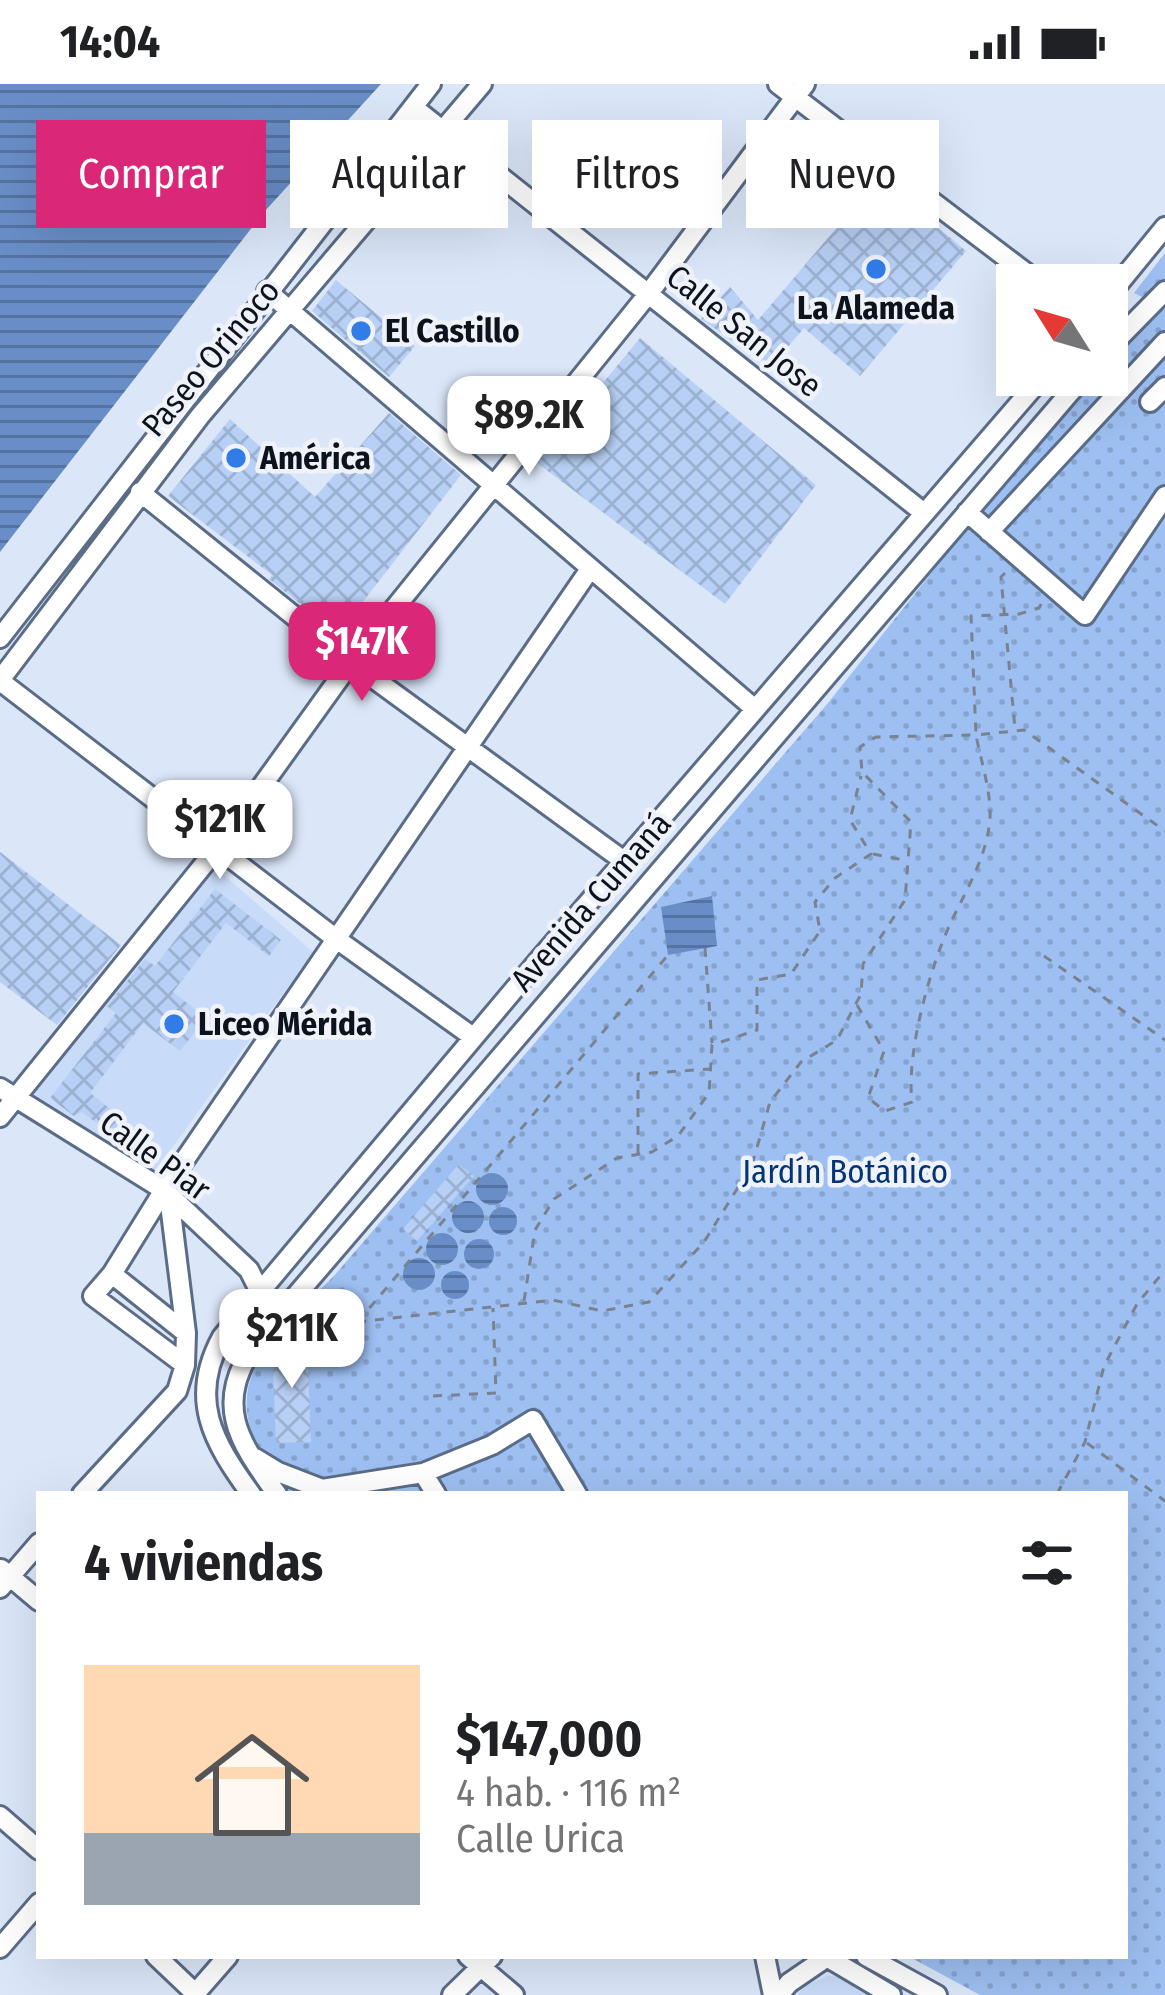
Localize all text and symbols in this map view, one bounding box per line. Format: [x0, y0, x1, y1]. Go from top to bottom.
text: 14:04 [60, 15, 160, 69]
chip: Comprar [36, 120, 266, 228]
chip: Alquilar [290, 120, 508, 228]
chip: Filtros [532, 120, 722, 228]
chip: Nuevo [746, 120, 939, 228]
street label: Calle San Jose [658, 256, 830, 406]
marker: La Alameda [863, 256, 889, 282]
north arrow [996, 264, 1128, 396]
map controls [996, 264, 1128, 396]
street label: Paseo Orinoco [134, 271, 288, 445]
place label: La Alameda [797, 288, 955, 328]
place label: El Castillo [385, 311, 520, 351]
marker: El Castillo [348, 318, 374, 344]
pin: $89.2K [431, 376, 627, 478]
text: $89.2K [474, 392, 584, 438]
place label: América [259, 438, 371, 478]
marker: América [223, 445, 249, 471]
pin: $147K [278, 602, 446, 704]
text: $147K [315, 618, 409, 664]
pin: $121K [136, 780, 304, 882]
text: $121K [174, 796, 266, 842]
street label: Avenida Cumaná [502, 804, 680, 1000]
place label: Liceo Mérida [198, 1004, 372, 1044]
marker: Liceo Mérida [161, 1011, 187, 1037]
street label: Calle Piar [92, 1103, 218, 1210]
park label: Jardín Botánico [742, 1152, 948, 1192]
pin: $211K [208, 1289, 376, 1391]
text: $211K [246, 1305, 338, 1351]
icon: filters [1014, 1530, 1080, 1596]
text: 4 viviendas [84, 1532, 323, 1594]
text: $147,000 [456, 1708, 642, 1770]
icon: home [180, 1713, 324, 1857]
text: 4 hab. · 116 m² [456, 1770, 681, 1816]
text: Calle Urica [456, 1816, 625, 1862]

